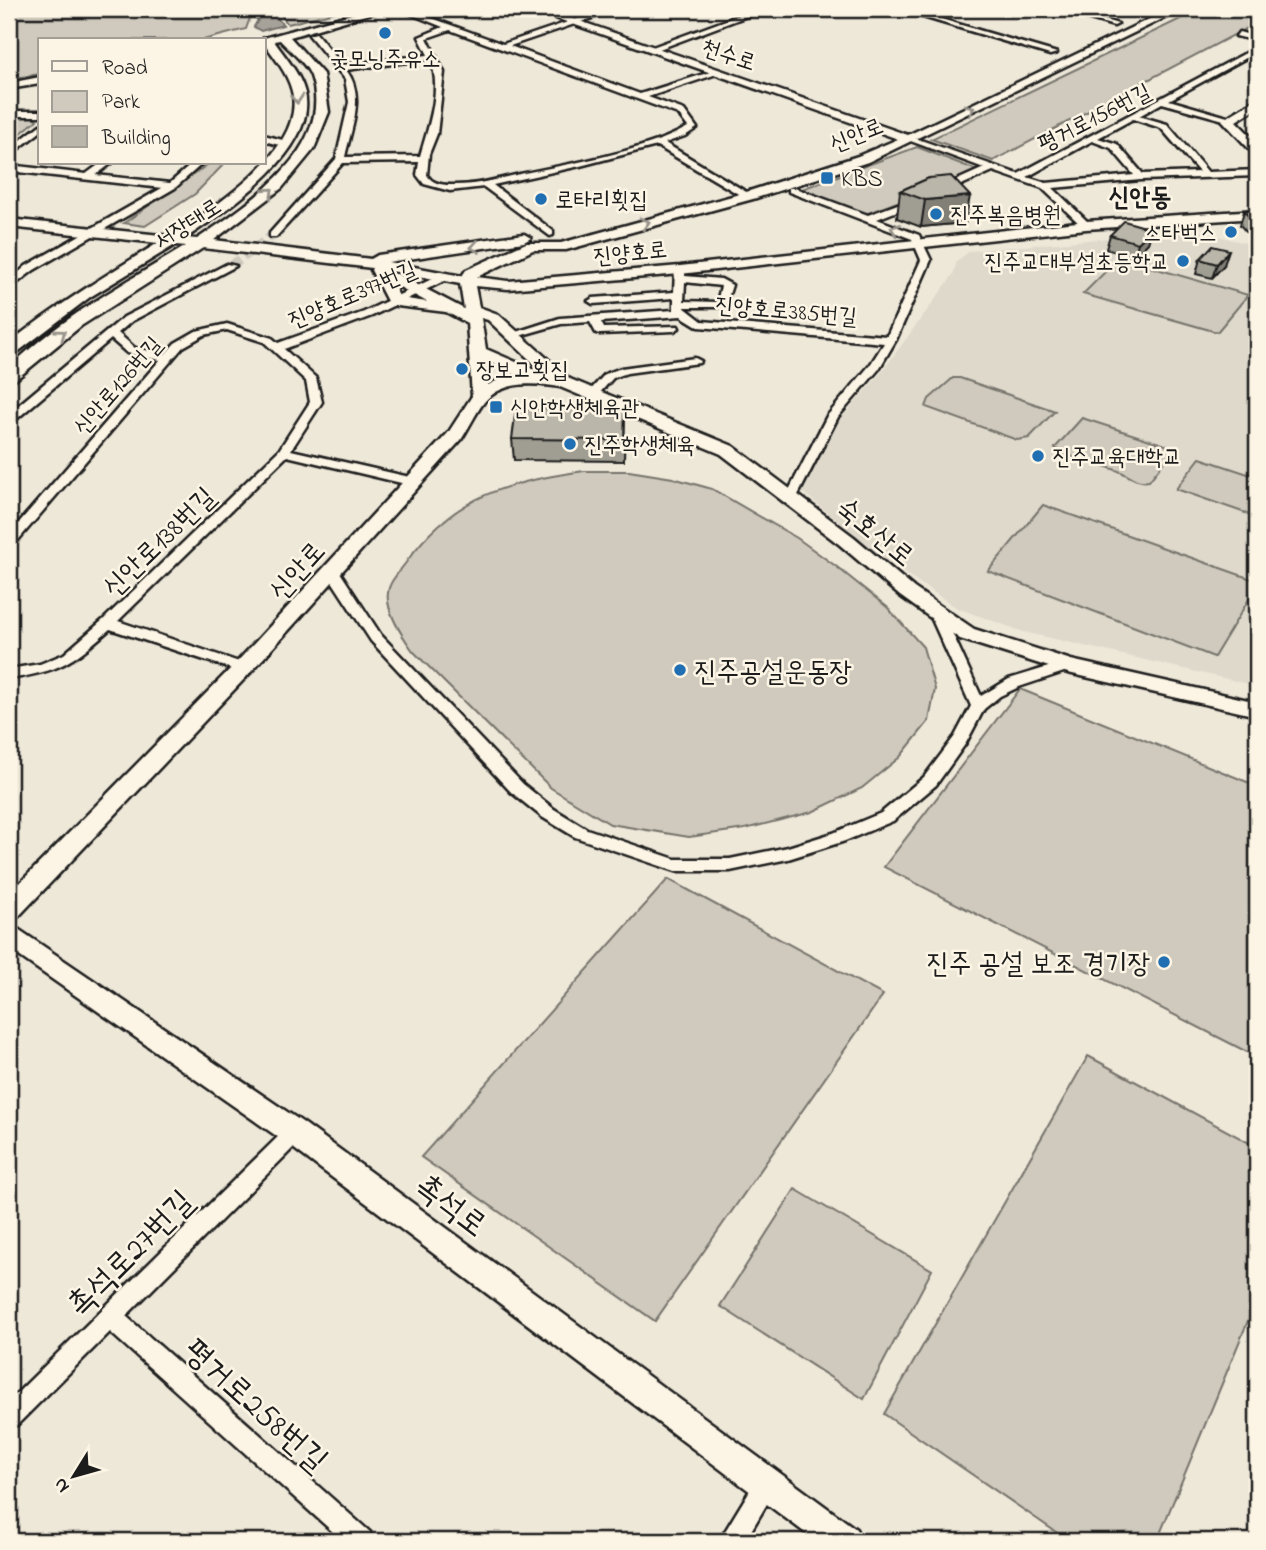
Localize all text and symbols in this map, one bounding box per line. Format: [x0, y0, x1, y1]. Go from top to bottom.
marker: 굿모닝주유소 [377, 25, 393, 41]
street label: 천수로 [697, 32, 760, 81]
legend [38, 38, 266, 164]
place label: 굿모닝주유소 [329, 44, 441, 77]
text: Road [102, 54, 148, 84]
street label: 평거로156번길 [1033, 77, 1157, 162]
text: Park [102, 88, 141, 118]
one-way arrow [289, 94, 304, 105]
one-way arrow [963, 103, 975, 117]
street label: 신안로 [825, 111, 889, 162]
text: Building [101, 124, 171, 156]
place label: KBS [841, 164, 882, 197]
marker: KBS [819, 170, 835, 186]
district label: 신안동 [1109, 180, 1171, 218]
place label: 로타리횟집 [555, 185, 648, 218]
one-way arrow [261, 188, 274, 200]
street label: 서장대로 [148, 191, 228, 259]
marker: 로타리횟집 [533, 191, 549, 207]
place label: 진주복음병원 [950, 200, 1061, 233]
marker: 진주복음병원 [928, 206, 944, 222]
one-way arrow [639, 217, 651, 232]
place label: 스타벅스 [1143, 218, 1217, 251]
one-way arrow [889, 224, 901, 238]
marker: 스타벅스 [1223, 224, 1239, 240]
street label: 진양호로 [592, 234, 669, 275]
one-way arrow [469, 238, 481, 253]
place label: 진주교대부설초등학교 [984, 247, 1169, 280]
marker: 진주교대부설초등학교 [1175, 253, 1191, 269]
street label: 진양호로397번길 [283, 254, 422, 338]
street label: 진양호로385번길 [713, 290, 858, 335]
one-way arrow [54, 329, 66, 342]
street label: 신안로126번길 [67, 330, 171, 443]
place label: 장보고횟집 [476, 355, 569, 388]
marker: 장보고횟집 [454, 361, 470, 377]
place label: 신안학생체육관 [510, 393, 640, 426]
marker: 신안학생체육관 [488, 399, 504, 415]
place label: 진주학생체육 [584, 430, 695, 463]
marker: 진주학생체육 [562, 436, 578, 452]
place label: 진주교육대학교 [1052, 442, 1182, 475]
marker: 진주교육대학교 [1030, 448, 1046, 464]
street label: 신안로138번길 [95, 479, 226, 608]
street label: 숙호산로 [826, 489, 922, 578]
street label: 신안로 [261, 534, 336, 611]
place label: 진주공설운동장 [694, 653, 852, 694]
marker: 진주공설운동장 [672, 662, 688, 678]
place label: 진주 공설 보조 경기장 [926, 945, 1150, 986]
marker: 진주 공설 보조 경기장 [1156, 954, 1172, 970]
street label: 촉석로 [403, 1164, 496, 1250]
street label: 촉석로27번길 [57, 1180, 206, 1329]
street label: 평거로258번길 [171, 1329, 337, 1485]
north arrow [38, 1442, 108, 1512]
text: N [48, 1471, 77, 1498]

